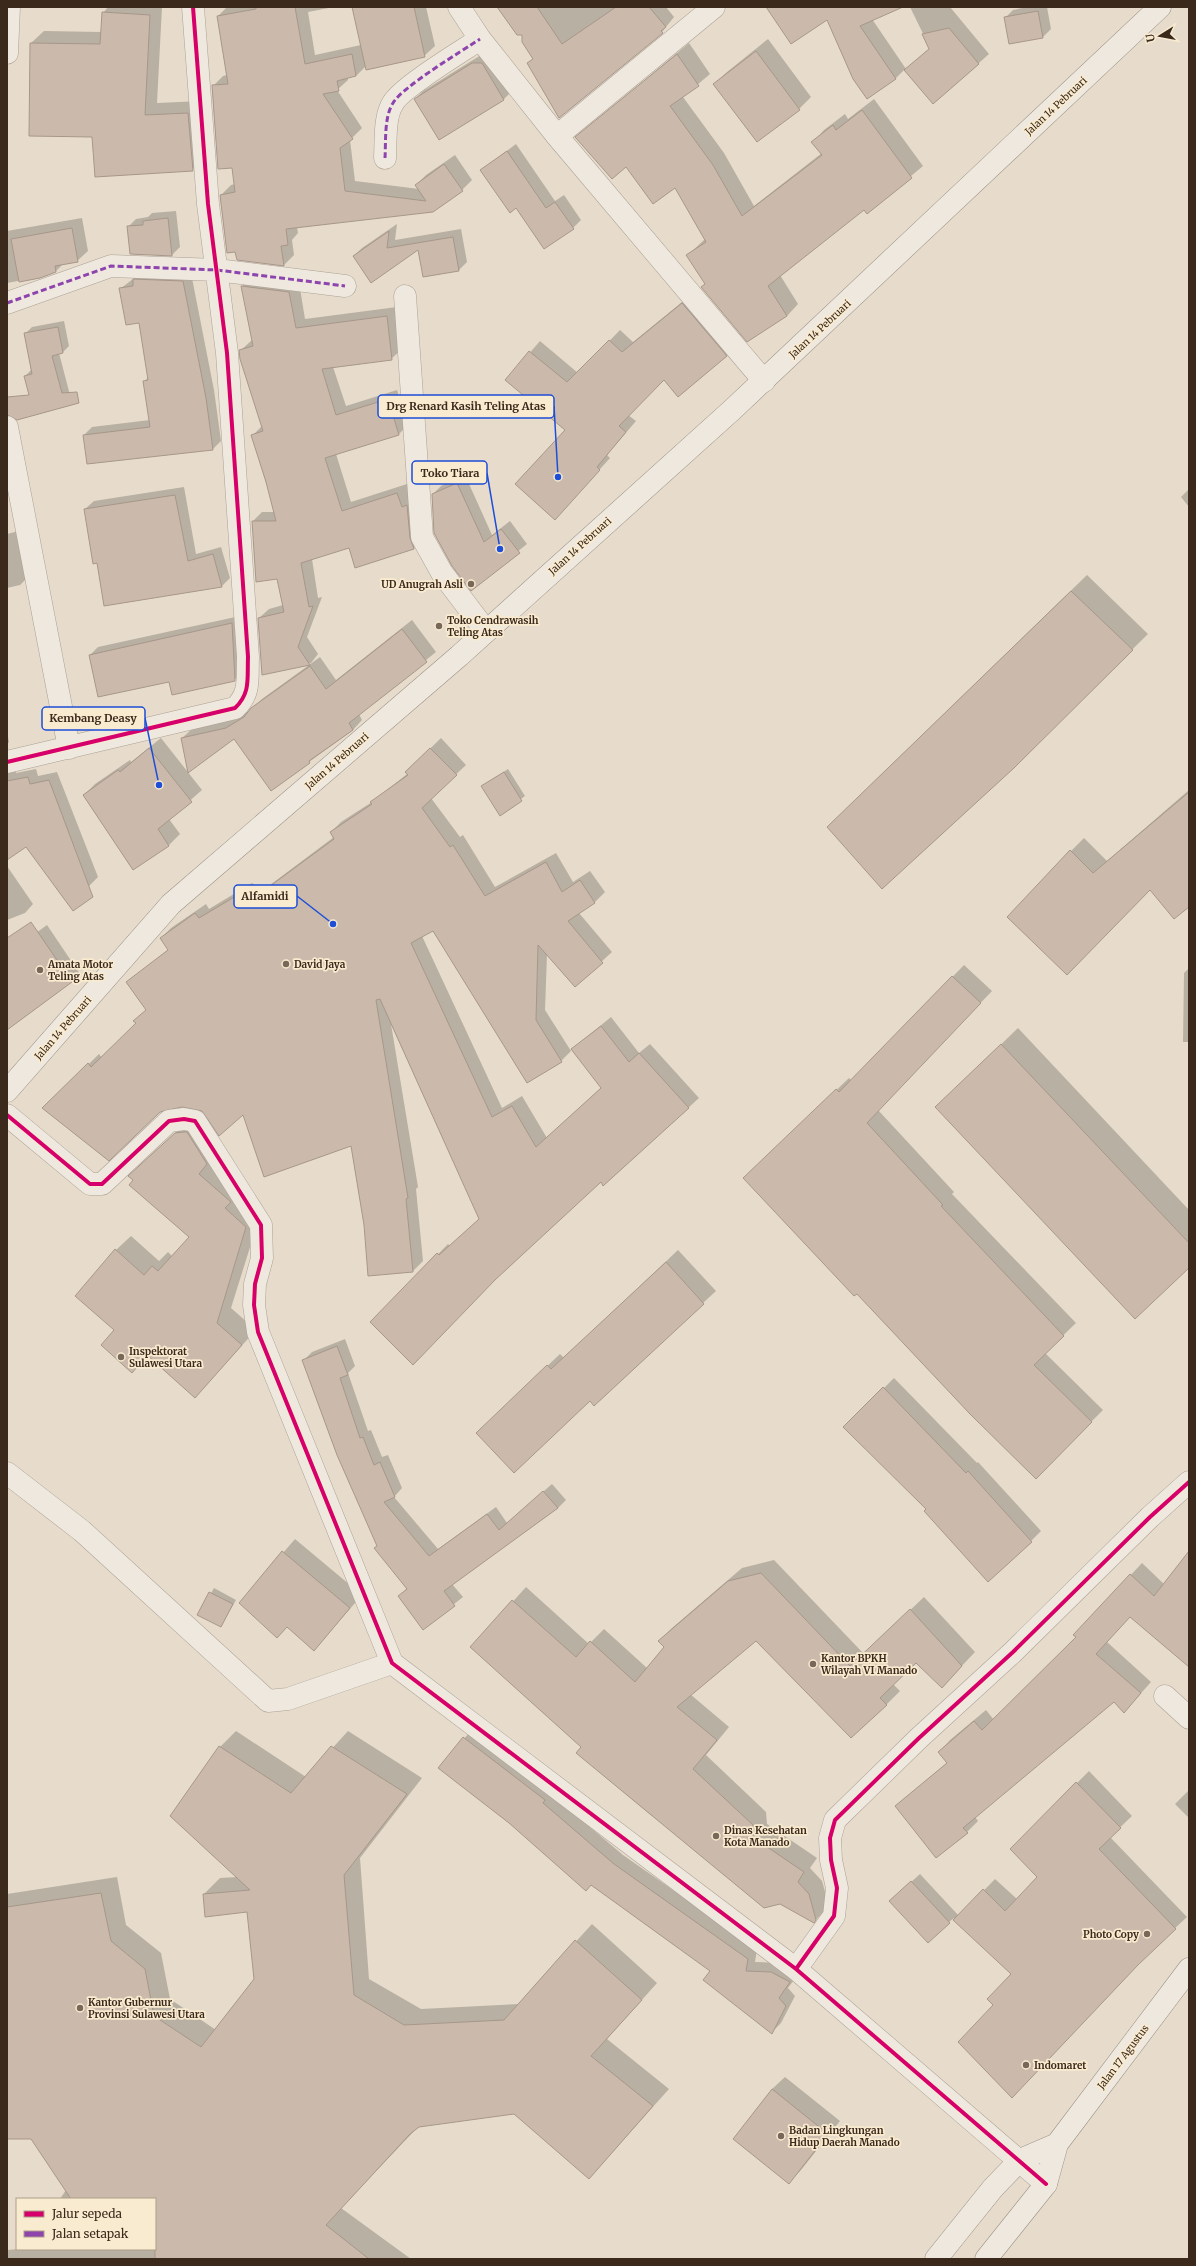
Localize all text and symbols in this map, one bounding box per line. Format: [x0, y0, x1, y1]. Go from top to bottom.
north arrow [1140, 16, 1180, 56]
text: U [1142, 32, 1158, 43]
street label: Jalan 14 Pebruari [1022, 74, 1090, 139]
street label: Jalan 14 Pebruari [786, 297, 854, 362]
callout: Drg Renard Kasih Teling Atas [378, 395, 554, 418]
text: Drg Renard Kasih Teling Atas [386, 399, 546, 413]
callout: Toko Tiara [412, 461, 487, 484]
text: Toko Tiara [421, 466, 480, 480]
street label: Jalan 14 Pebruari [545, 514, 614, 578]
place label: UD Anugrah Asli [381, 578, 464, 591]
marker: UD Anugrah Asli [466, 579, 476, 589]
place label: Toko Cendrawasih Teling Atas [447, 614, 539, 639]
marker: Toko Cendrawasih Teling Atas [434, 621, 444, 631]
callout: Kembang Deasy [42, 707, 145, 730]
text: Kembang Deasy [49, 711, 137, 725]
street label: Jalan 14 Pebruari [302, 730, 371, 793]
callout: Alfamidi [234, 885, 297, 908]
text: Alfamidi [240, 889, 289, 903]
place label: Amata Motor Teling Atas [47, 958, 113, 983]
place label: David Jaya [294, 958, 346, 971]
marker: David Jaya [281, 959, 291, 969]
marker: Amata Motor Teling Atas [35, 965, 45, 975]
street label: Jalan 14 Pebruari [31, 994, 94, 1063]
place label: Inspektorat Sulawesi Utara [129, 1345, 202, 1370]
marker: Inspektorat Sulawesi Utara [116, 1352, 126, 1362]
place label: Kantor BPKH Wilayah VI Manado [820, 1652, 917, 1677]
marker: Kantor BPKH Wilayah VI Manado [808, 1659, 818, 1669]
place label: Dinas Kesehatan Kota Manado [724, 1824, 807, 1849]
marker: Dinas Kesehatan Kota Manado [711, 1831, 721, 1841]
place label: Photo Copy [1083, 1928, 1139, 1941]
marker: Photo Copy [1142, 1929, 1152, 1939]
place label: Kantor Gubernur Provinsi Sulawesi Utara [88, 1996, 205, 2021]
marker: Kantor Gubernur Provinsi Sulawesi Utara [75, 2003, 85, 2013]
street label: Jalan 17 Agustus [1094, 2022, 1152, 2093]
place label: Indomaret [1034, 2059, 1086, 2072]
marker: Indomaret [1021, 2060, 1031, 2070]
place label: Badan Lingkungan Hidup Daerah Manado [789, 2124, 900, 2149]
marker: Badan Lingkungan Hidup Daerah Manado [776, 2131, 786, 2141]
legend [16, 2198, 156, 2250]
text: Jalur sepeda [51, 2206, 123, 2221]
text: Jalan setapak [51, 2226, 129, 2241]

